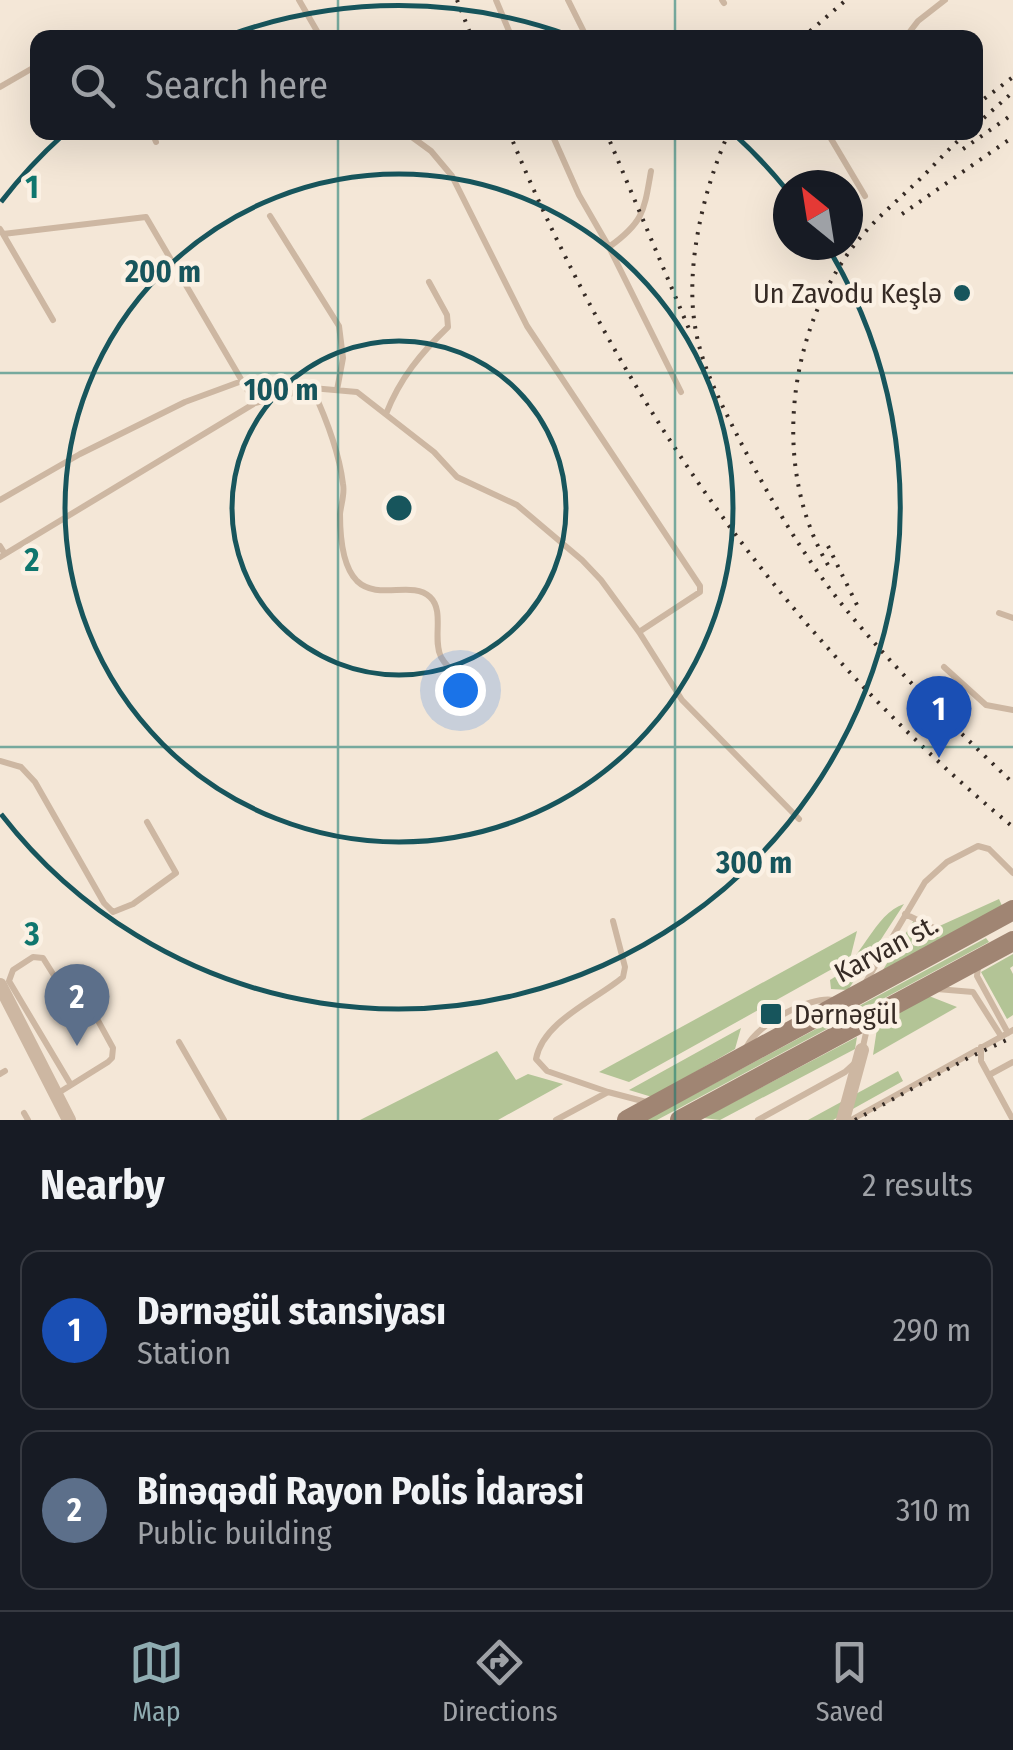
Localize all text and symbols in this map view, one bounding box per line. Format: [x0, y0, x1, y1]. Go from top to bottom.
search box [30, 30, 983, 140]
icon: search [65, 58, 120, 113]
text: Search here [145, 62, 328, 108]
text: 1 [25, 168, 39, 206]
north arrow [773, 170, 863, 260]
text: 200 m [124, 254, 201, 290]
place label: Un Zavodu Keşlə [753, 277, 942, 310]
marker: Un Zavodu Keşlə [951, 282, 973, 304]
text: 100 m [244, 372, 318, 408]
centre of rings [381, 490, 417, 526]
text: 2 [24, 541, 40, 579]
your location [435, 665, 486, 716]
pin: 1 [906, 676, 972, 758]
text: 300 m [715, 845, 792, 881]
street label: Karvan st. [829, 907, 944, 989]
text: 3 [23, 915, 40, 953]
pin: 2 [44, 964, 110, 1046]
place label: Dərnəgül [794, 998, 898, 1031]
marker: Dərnəgül [758, 1001, 784, 1027]
text: Nearby [40, 1160, 165, 1210]
text: 2 results [862, 1166, 973, 1204]
text: Dərnəgül stansiyası [137, 1288, 446, 1334]
text: 1 [68, 1311, 81, 1349]
text: 290 m [893, 1311, 971, 1349]
text: Station [137, 1334, 231, 1372]
text: Binəqədi Rayon Polis İdarəsi [137, 1468, 584, 1514]
text: 2 [67, 1491, 82, 1529]
text: 310 m [896, 1491, 971, 1529]
text: Public building [137, 1514, 332, 1552]
tab: Map [129, 1635, 184, 1728]
tab: Directions [442, 1635, 558, 1728]
tab: Saved [816, 1635, 884, 1728]

